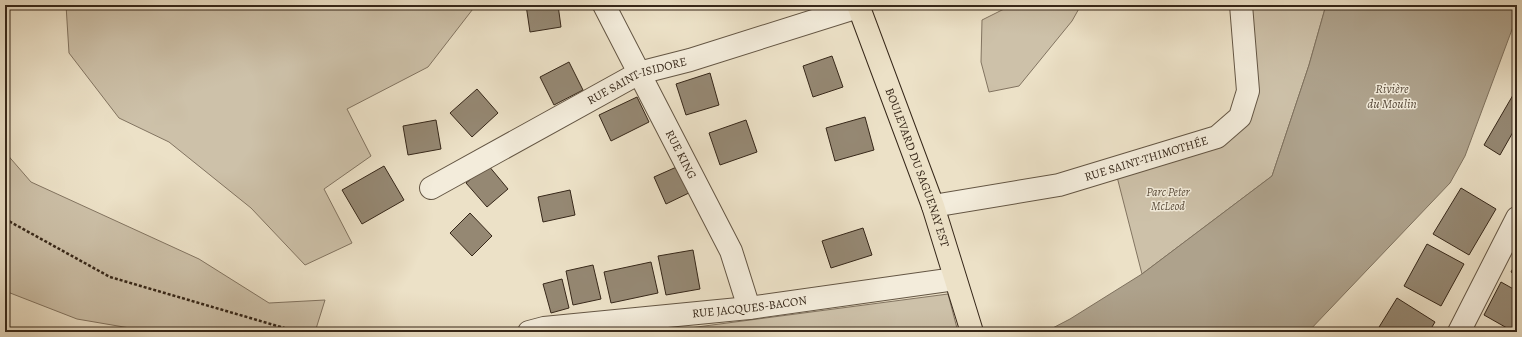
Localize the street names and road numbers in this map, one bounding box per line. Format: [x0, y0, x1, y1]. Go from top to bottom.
street label: RUE SAINT-ISIDORE [584, 53, 688, 108]
street label: BOULEVARD DU SAGUENAY EST [882, 86, 953, 249]
street label: RUE KING [662, 127, 700, 182]
street label: RUE SAINT-THIMOTHÉE [1083, 132, 1210, 185]
street label: RUE JACQUES-BACON [691, 292, 808, 322]

